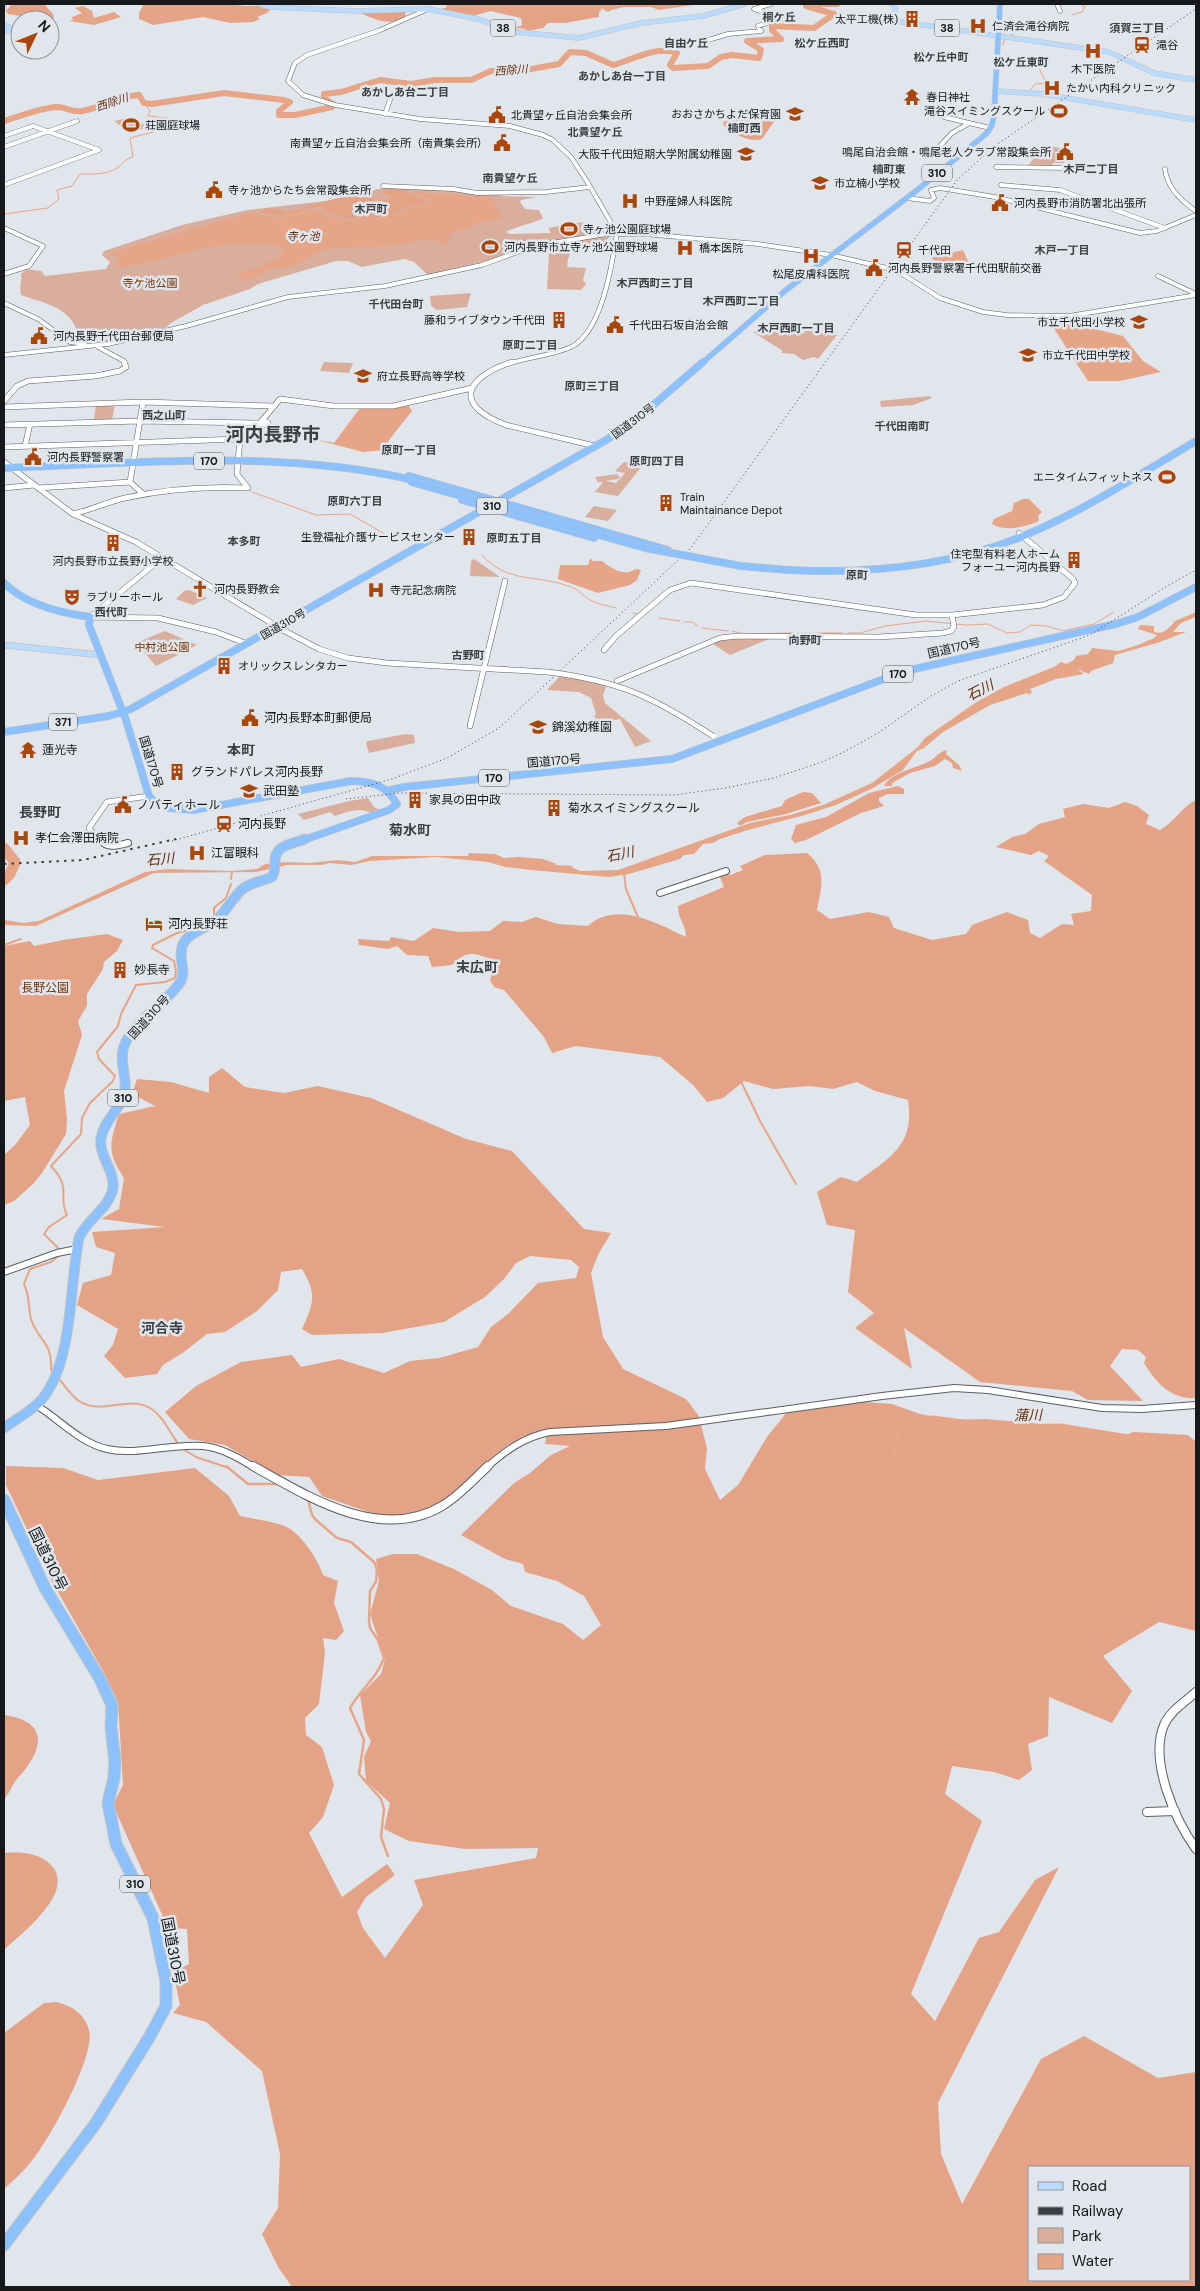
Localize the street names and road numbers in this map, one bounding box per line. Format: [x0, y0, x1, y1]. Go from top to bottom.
road number: 38 [490, 19, 516, 36]
road number: 38 [934, 19, 960, 36]
road number: 310 [922, 164, 952, 182]
street label: 国道310号 [609, 400, 657, 442]
road number: 170 [194, 452, 224, 470]
road number: 310 [477, 498, 507, 514]
street label: 国道310号 [258, 605, 308, 643]
street label: 国道170号 [926, 634, 982, 662]
road number: 170 [883, 666, 913, 682]
road number: 371 [49, 714, 77, 730]
street label: 国道170号 [135, 734, 167, 790]
street label: 国道170号 [526, 751, 582, 771]
road number: 170 [479, 770, 509, 786]
street label: 国道310号 [125, 991, 173, 1043]
road number: 310 [108, 1090, 138, 1106]
street label: 国道310号 [24, 1524, 72, 1594]
road number: 310 [120, 1876, 150, 1892]
street label: 国道310号 [157, 1915, 189, 1987]

